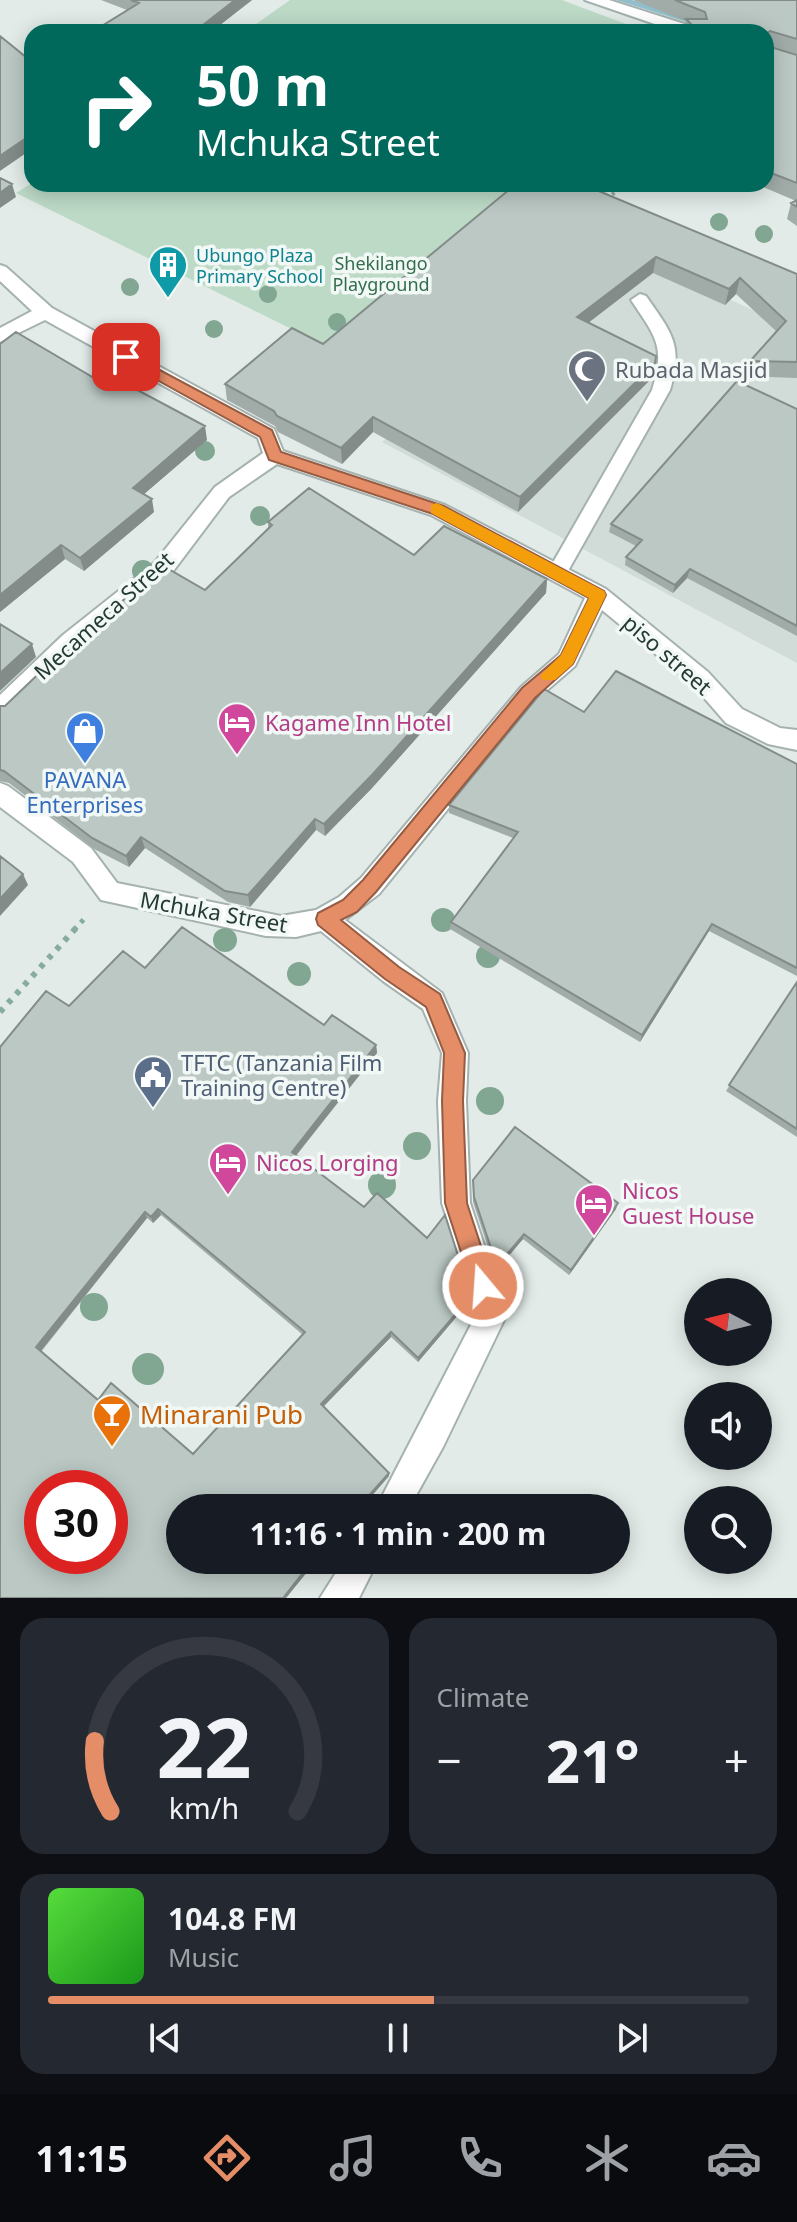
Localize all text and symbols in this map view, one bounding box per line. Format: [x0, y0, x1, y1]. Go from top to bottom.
text: 50 m [196, 46, 329, 122]
icon: right [64, 56, 168, 160]
text: Mchuka Street [196, 118, 440, 167]
place label: Ubungo Plaza Primary School [196, 243, 323, 288]
building icon: Ubungo Plaza Primary School [147, 244, 189, 299]
park label: Shekilango Playground [332, 251, 430, 296]
pin [92, 323, 160, 391]
icon: arrive [104, 335, 148, 379]
mosque icon: Rubada Masjid [566, 348, 608, 403]
place label: Rubada Masjid [615, 354, 767, 384]
street label: Mecameca Street [27, 544, 179, 686]
street label: piso street [617, 607, 719, 701]
hotel icon: Kagame Inn Hotel [216, 701, 258, 756]
place label: Kagame Inn Hotel [265, 707, 452, 737]
shop icon: PAVANA Enterprises [64, 710, 106, 765]
place label: PAVANA Enterprises [26, 764, 144, 819]
street label: Mchuka Street [138, 883, 290, 939]
place label: TFTC (Tanzania Film Training Centre) [181, 1047, 382, 1102]
public building icon: TFTC (Tanzania Film Training Centre) [132, 1054, 174, 1109]
hotel icon: Nicos Lorging [207, 1141, 249, 1196]
place label: Nicos Lorging [256, 1147, 399, 1177]
place label: Nicos Guest House [622, 1175, 754, 1230]
hotel icon: Nicos Guest House [573, 1182, 615, 1237]
position arrow [441, 1244, 525, 1328]
north arrow [684, 1278, 772, 1366]
map controls [684, 1278, 772, 1574]
button: sound [684, 1382, 772, 1470]
bar icon: Minarani Pub [91, 1393, 133, 1448]
place label: Minarani Pub [140, 1396, 303, 1432]
speed limit sign: 30 [24, 1470, 128, 1574]
button: search [684, 1486, 772, 1574]
text: 11:16 · 1 min · 200 m [250, 1513, 546, 1554]
text: Climate [437, 1679, 529, 1715]
text: 22 [157, 1689, 252, 1802]
text: 21° [546, 1719, 640, 1801]
text: − [437, 1730, 462, 1790]
text: + [724, 1730, 749, 1790]
text: km/h [169, 1788, 239, 1827]
text: 104.8 FM [168, 1898, 298, 1939]
text: Music [168, 1939, 239, 1975]
icon: previous [143, 2016, 187, 2060]
icon: pause [376, 2016, 420, 2060]
icon: next [610, 2016, 654, 2060]
icon: directions [199, 2130, 255, 2186]
icon: music [325, 2130, 381, 2186]
icon: phone [452, 2130, 508, 2186]
icon: climate [579, 2130, 635, 2186]
icon: car [706, 2130, 762, 2186]
text: 11:15 [35, 2134, 128, 2183]

